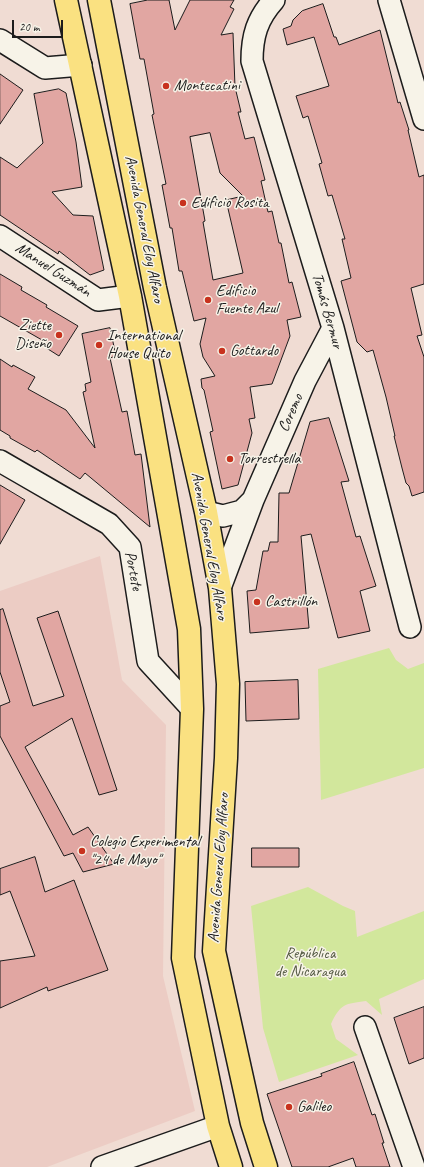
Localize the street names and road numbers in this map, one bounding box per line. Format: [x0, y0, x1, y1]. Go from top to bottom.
street label: Avenida General Eloy Alfaro [120, 154, 168, 304]
street label: Manuel Guzmán [11, 238, 95, 302]
street label: Tomás Bermur [307, 271, 347, 351]
street label: Coremo [274, 391, 308, 435]
street label: Avenida General Eloy Alfaro [187, 471, 231, 621]
street label: Portete [120, 550, 146, 592]
street label: Avenida General Eloy Alfaro [204, 793, 234, 943]

